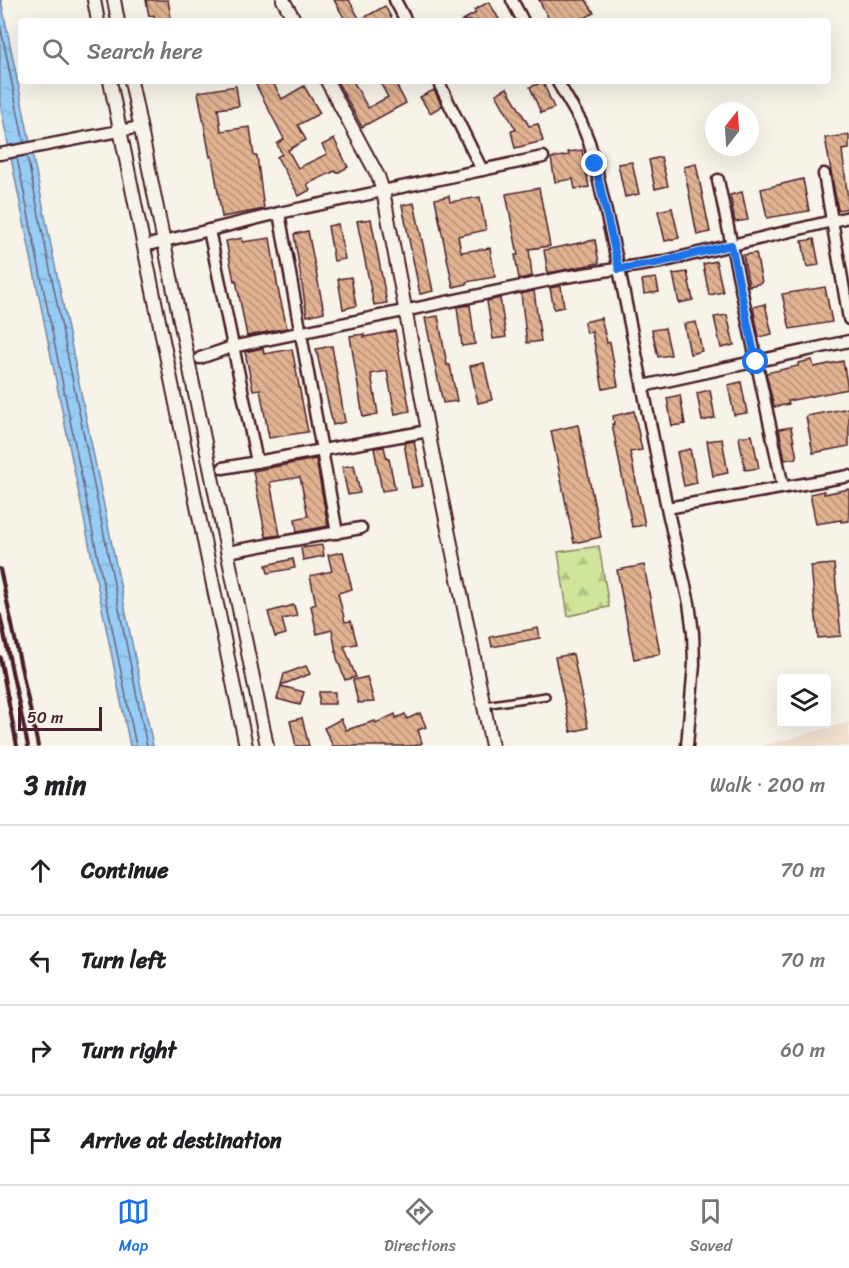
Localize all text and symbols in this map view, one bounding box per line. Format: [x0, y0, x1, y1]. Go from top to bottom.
search box [18, 18, 831, 84]
text: Search here [87, 32, 203, 71]
icon: search [39, 35, 72, 68]
north arrow [705, 102, 759, 156]
route end [581, 150, 607, 176]
route start [742, 348, 768, 374]
map controls [777, 674, 831, 728]
button: layers [777, 674, 831, 728]
text: 50 m [27, 703, 63, 732]
scale bar [18, 704, 102, 732]
text: 3 min [24, 762, 86, 808]
text: Walk · 200 m [710, 768, 825, 803]
text: Continue [81, 851, 169, 890]
text: 70 m [780, 853, 825, 888]
icon: ahead [24, 854, 57, 887]
text: Turn left [81, 941, 166, 980]
text: 70 m [780, 943, 825, 978]
icon: left [24, 944, 57, 977]
text: Turn right [81, 1031, 176, 1070]
text: 60 m [780, 1033, 825, 1068]
icon: right [24, 1034, 57, 1067]
text: Arrive at destination [81, 1121, 282, 1160]
icon: arrive [24, 1124, 57, 1157]
tab: Map [117, 1195, 150, 1260]
tab: Directions [384, 1195, 456, 1260]
tab: Saved [690, 1195, 732, 1260]

